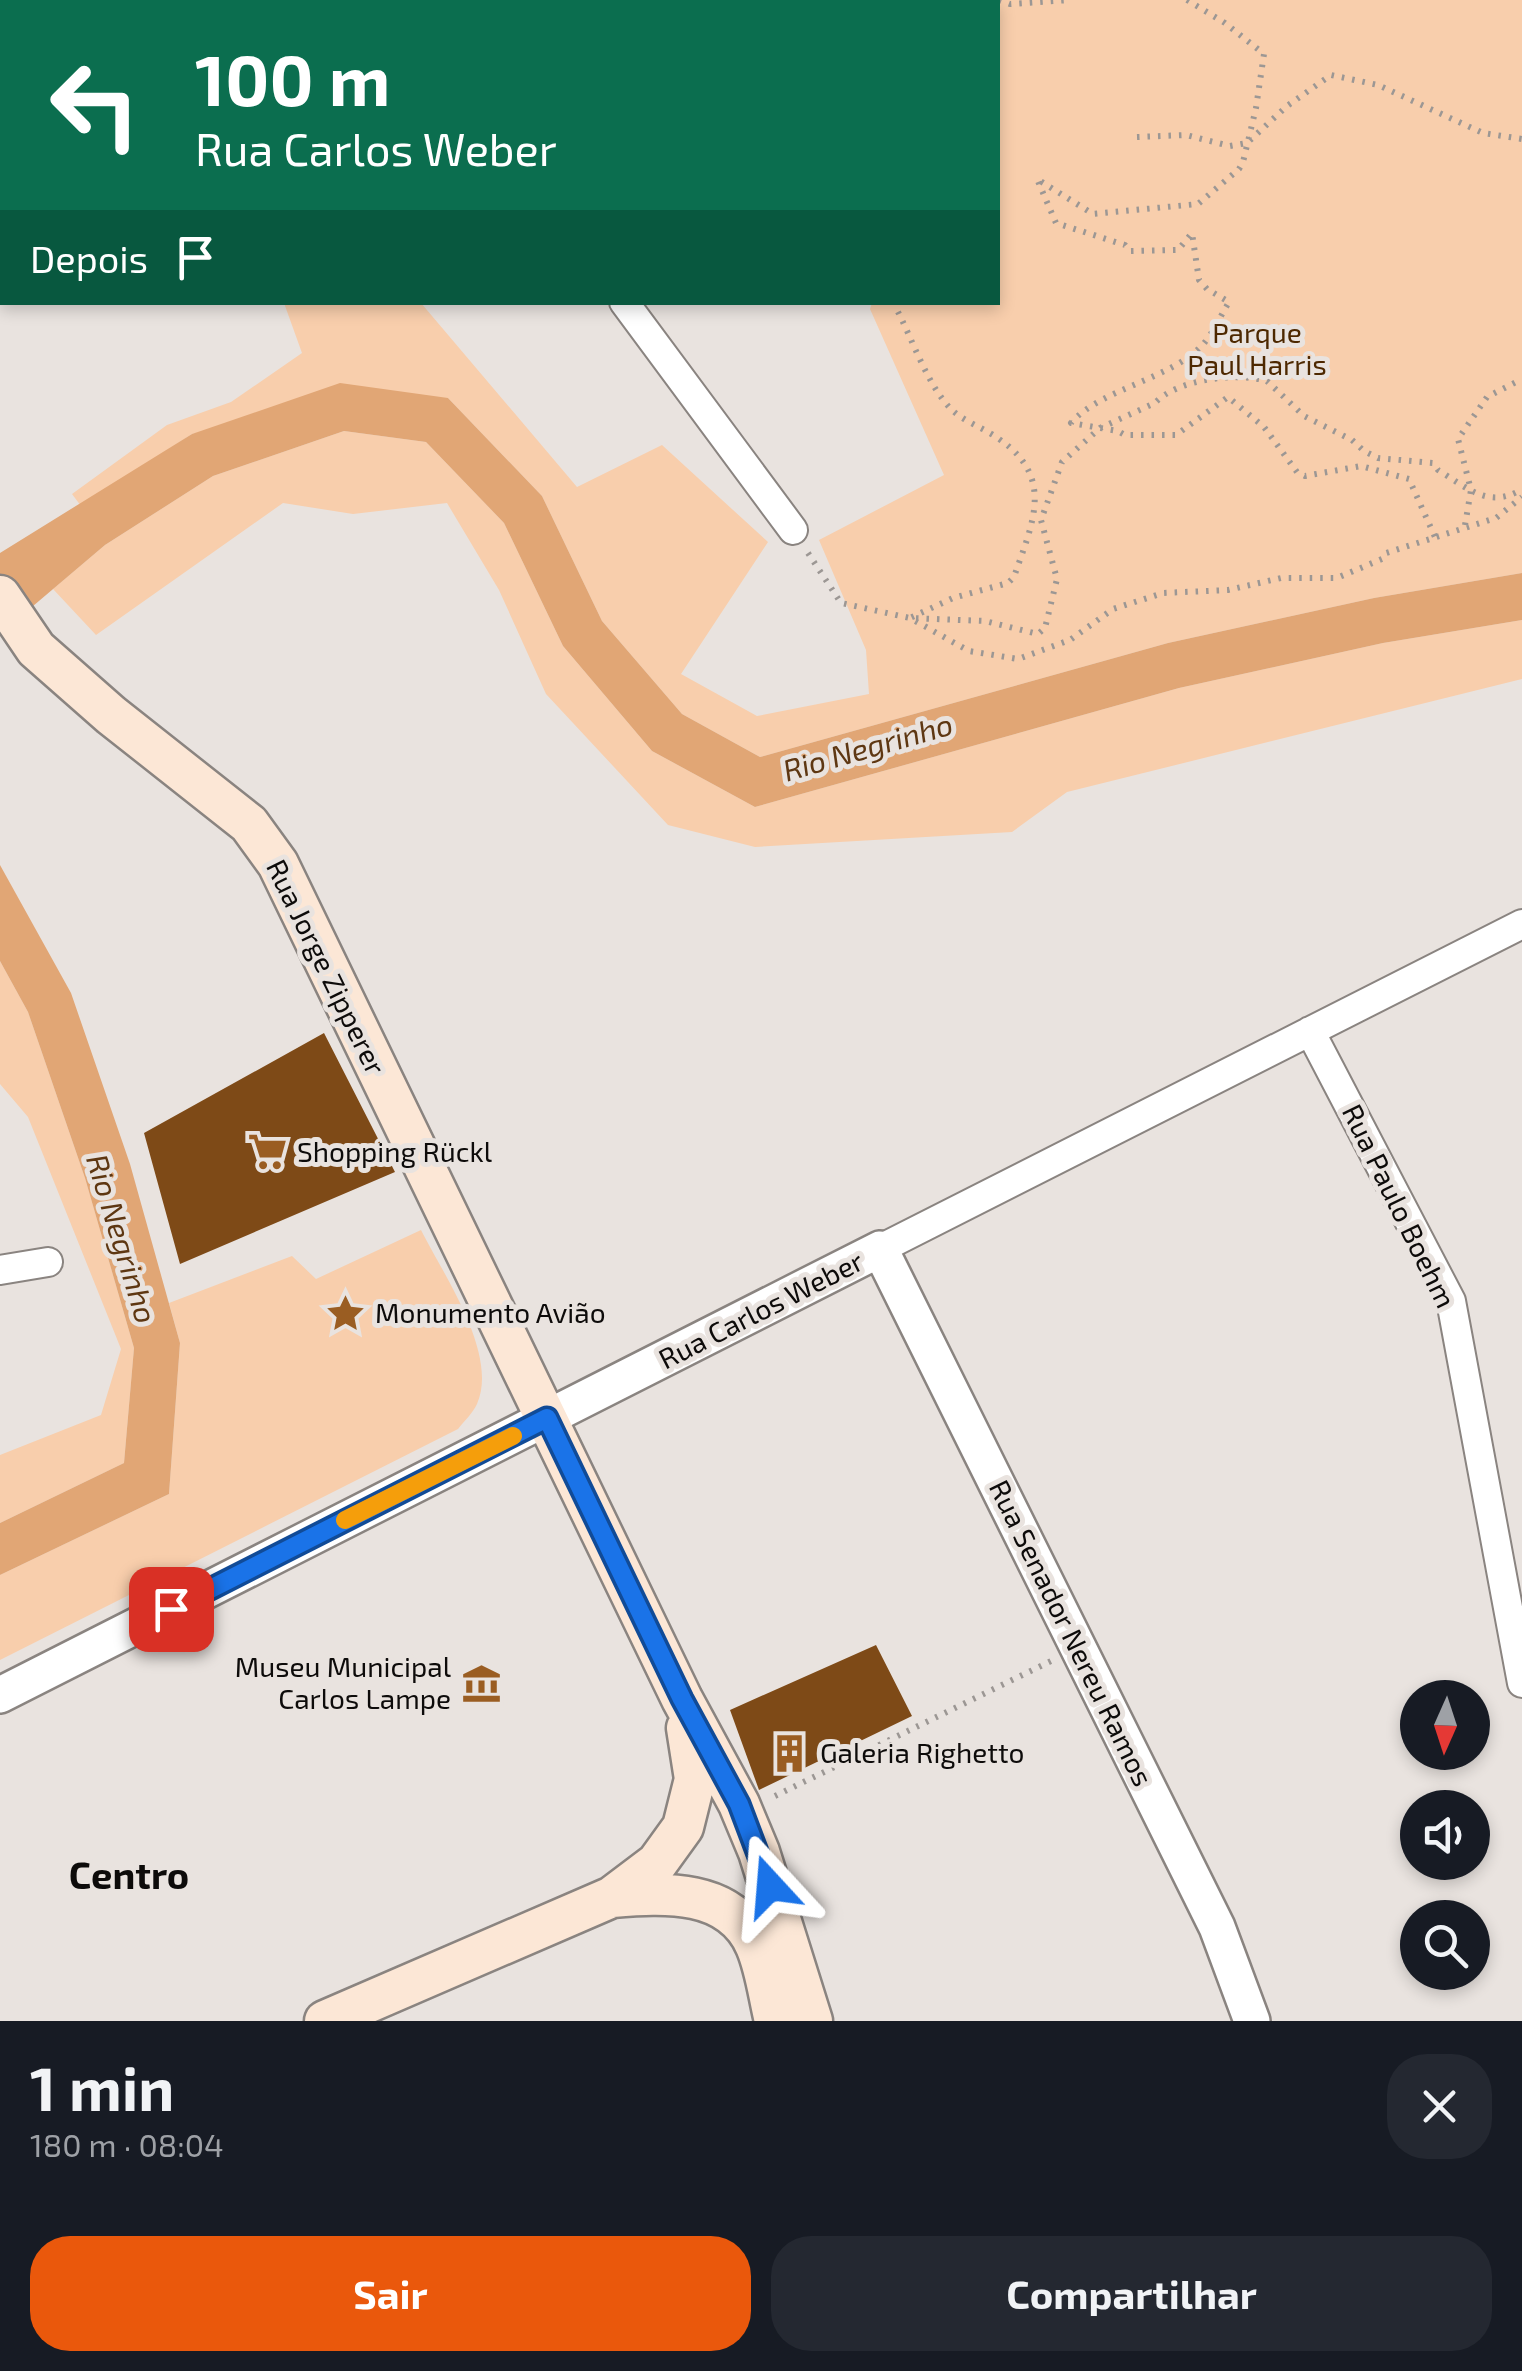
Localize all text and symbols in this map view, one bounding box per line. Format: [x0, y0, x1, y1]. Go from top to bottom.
text: 100 m [195, 36, 390, 120]
icon: left [30, 40, 160, 170]
text: Rua Carlos Weber [195, 121, 557, 175]
icon: arrive [168, 230, 223, 285]
text: Depois [30, 235, 148, 281]
park label: Parque Paul Harris [1187, 315, 1327, 381]
water label: Rio Negrinho [778, 705, 956, 787]
street label: Rua Jorge Zipperer [260, 853, 394, 1080]
street label: Rua Paulo Boehm [1336, 1098, 1464, 1313]
supermarket icon: Shopping Rückl [246, 1131, 288, 1173]
place label: Shopping Rückl [297, 1134, 493, 1168]
water label: Rio Negrinho [80, 1150, 166, 1327]
street label: Rua Carlos Weber [653, 1243, 869, 1375]
place icon: Monumento Avião [324, 1292, 366, 1334]
place label: Monumento Avião [375, 1295, 606, 1329]
street label: Rua Senador Nereu Ramos [983, 1474, 1161, 1791]
pin [129, 1567, 214, 1652]
icon: arrive [144, 1582, 199, 1637]
place label: Museu Municipal Carlos Lampe [235, 1649, 452, 1715]
museum icon: Museu Municipal Carlos Lampe [460, 1662, 502, 1704]
north arrow [1400, 1680, 1490, 1770]
map controls [1400, 1680, 1490, 1990]
building icon: Galeria Righetto [769, 1732, 811, 1774]
place label: Galeria Righetto [820, 1735, 1025, 1769]
button: sound [1400, 1790, 1490, 1880]
position arrow [718, 1834, 822, 1938]
district label: Centro [69, 1851, 189, 1897]
button: search [1400, 1900, 1490, 1990]
text: 1 min [30, 2051, 174, 2123]
button: close [1387, 2054, 1492, 2159]
text: 180 m · 08:04 [30, 2125, 224, 2163]
button: Sair [30, 2236, 751, 2351]
button: Compartilhar [771, 2236, 1492, 2351]

